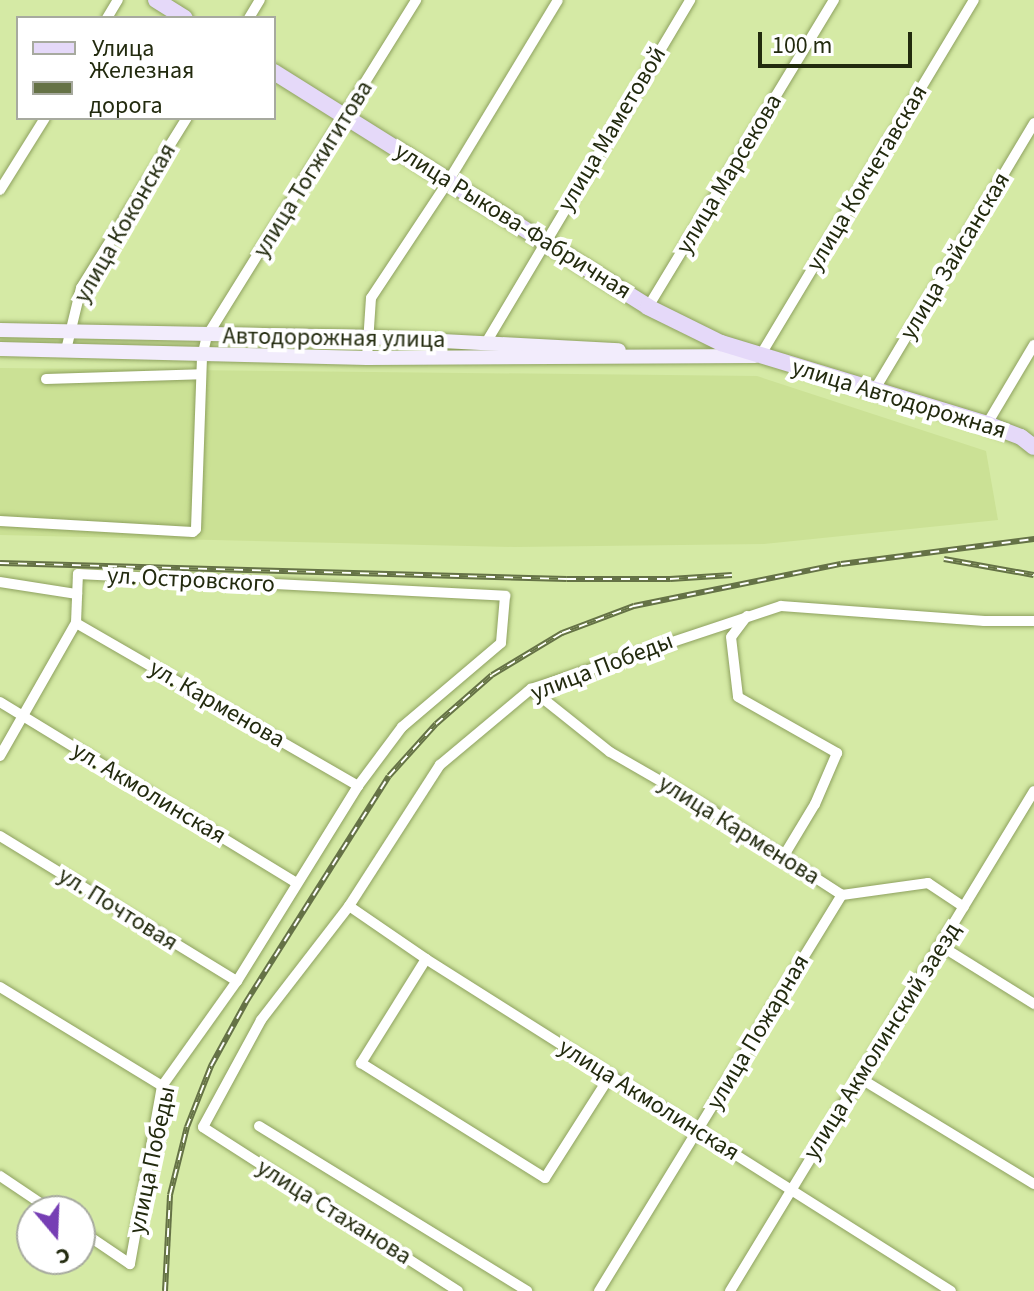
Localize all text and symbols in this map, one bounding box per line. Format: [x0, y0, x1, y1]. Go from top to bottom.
legend [16, 16, 276, 120]
scale bar [762, 16, 916, 66]
text: 100 m [772, 28, 832, 63]
text: Улица [92, 31, 154, 66]
street label: улица Маметовой [552, 42, 672, 216]
text: Железная дорога [89, 53, 194, 123]
street label: улица Тогжигитова [247, 75, 379, 263]
street label: улица Кокчетавская [800, 80, 934, 276]
street label: улица Марсекова [670, 89, 788, 259]
street label: улица Рыкова-Фабричная [390, 136, 636, 306]
street label: улица Коконская [68, 138, 182, 308]
street label: улица Зайсанская [894, 167, 1016, 345]
street label: Автодорожная улица [222, 322, 446, 354]
street label: улица Автодорожная [788, 353, 1010, 445]
street label: ул. Островского [106, 561, 276, 599]
street label: улица Победы [527, 627, 677, 707]
street label: ул. Карменова [144, 654, 290, 754]
street label: ул. Акмолинская [67, 736, 231, 850]
street label: улица Карменова [653, 769, 825, 891]
street label: ул. Почтовая [53, 861, 183, 957]
street label: улица Акмолинский заезд [797, 917, 967, 1165]
street label: улица Пожарная [700, 949, 816, 1115]
street label: улица Акмолинская [553, 1033, 745, 1167]
street label: улица Победы [122, 1084, 182, 1236]
street label: улица Стаханова [251, 1153, 417, 1271]
north arrow [16, 1195, 96, 1275]
text: С [52, 1239, 74, 1273]

